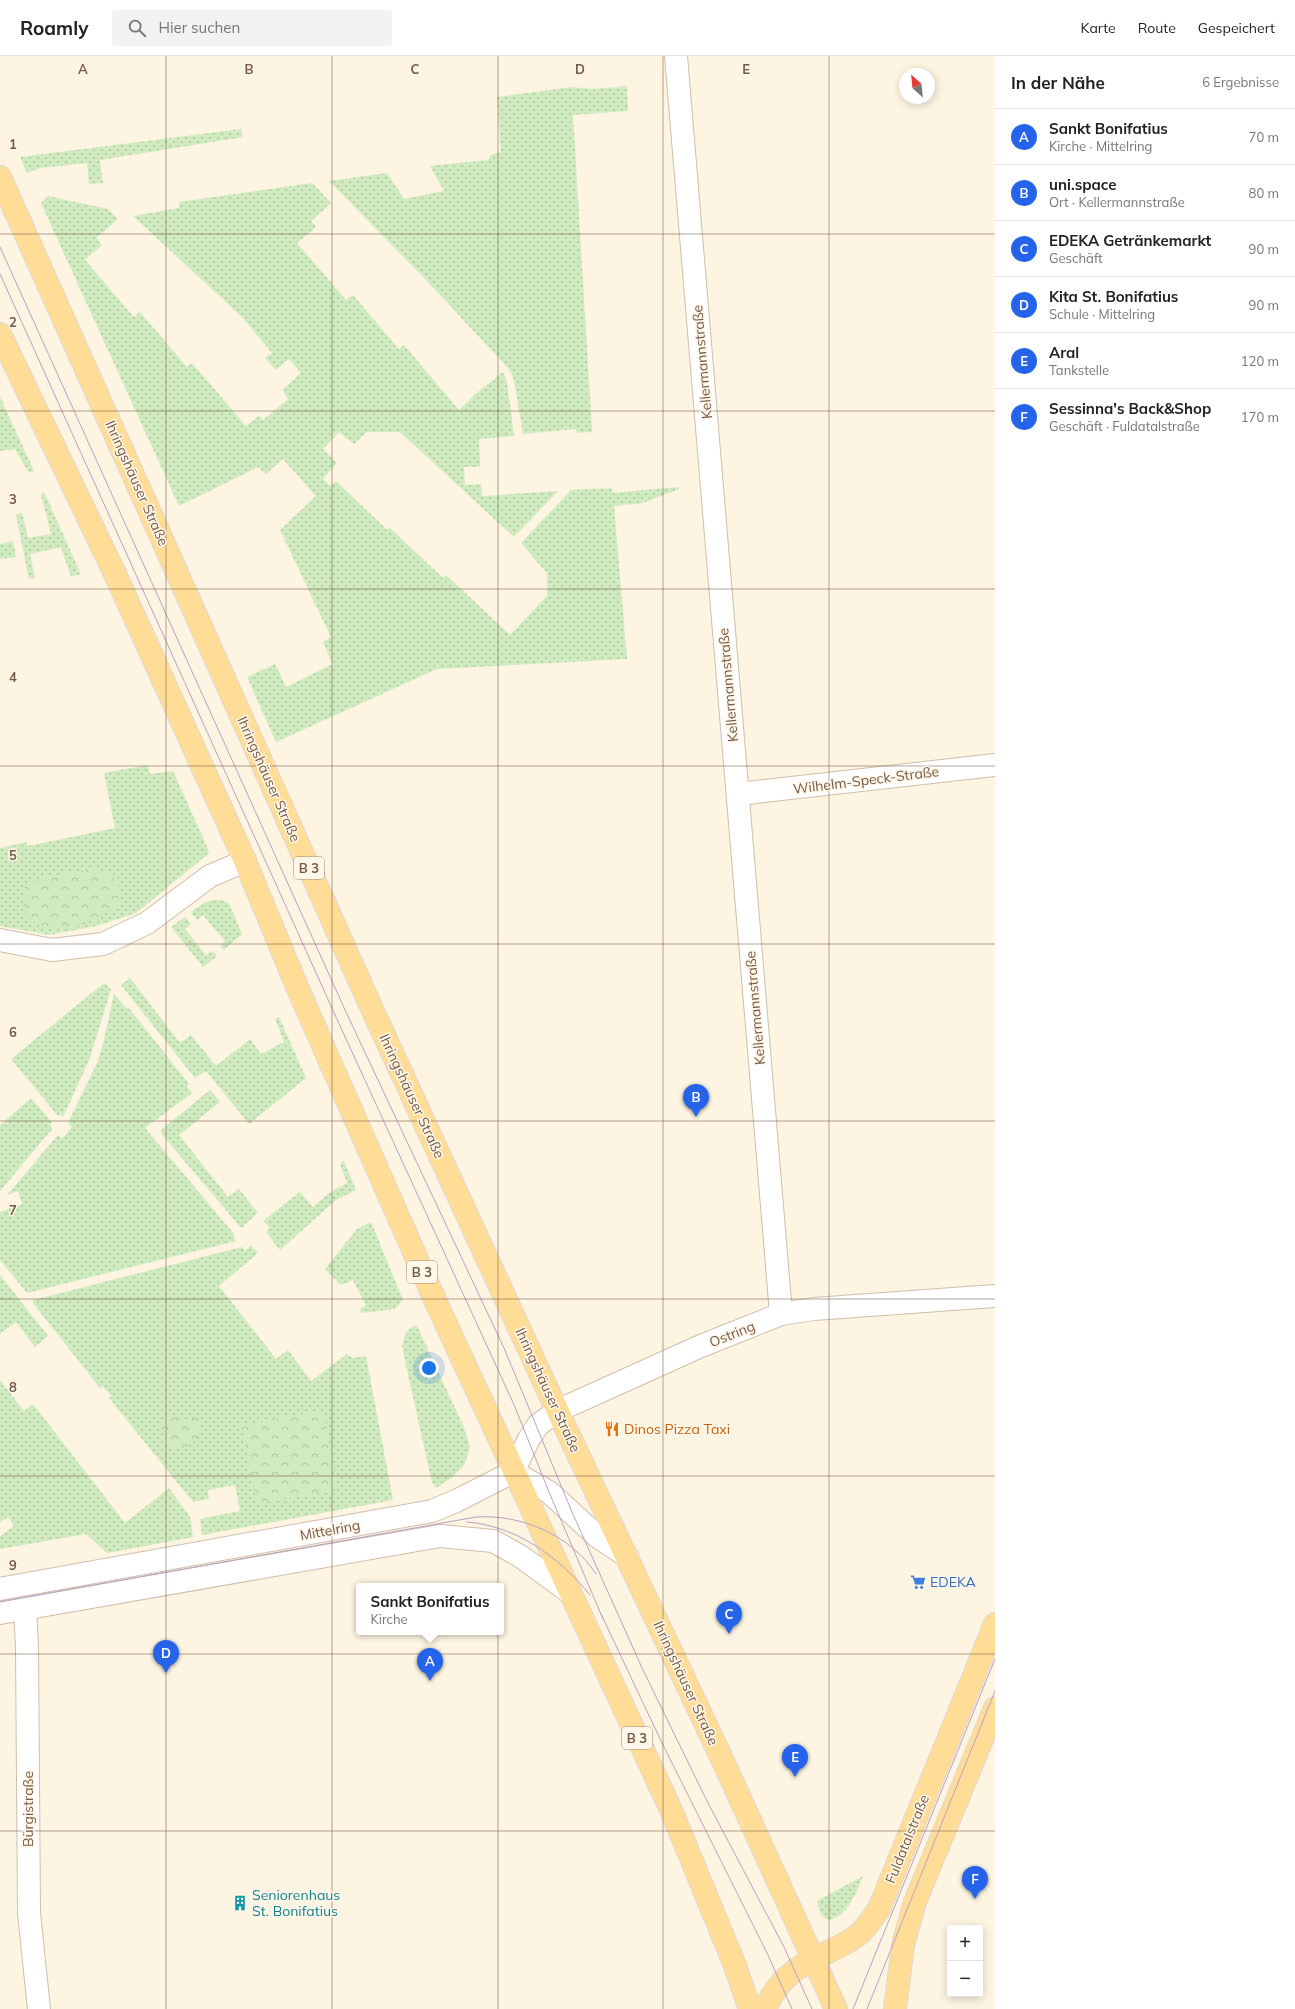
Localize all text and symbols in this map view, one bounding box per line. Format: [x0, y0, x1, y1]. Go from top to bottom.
search box [112, 10, 392, 46]
text: Roamly [20, 16, 88, 40]
icon: search [126, 17, 148, 39]
text: Hier suchen [158, 18, 240, 37]
text: Karte [1081, 19, 1116, 37]
text: Route [1138, 19, 1176, 37]
text: Gespeichert [1198, 19, 1275, 37]
text: A [78, 61, 88, 77]
text: B [245, 61, 254, 77]
text: C [411, 61, 420, 77]
text: D [575, 61, 585, 77]
text: E [742, 61, 750, 77]
north arrow [899, 68, 935, 104]
text: In der Nähe [1011, 72, 1105, 93]
text: 6 Ergebnisse [1202, 74, 1279, 90]
text: Sankt Bonifatius [1049, 119, 1168, 138]
text: A [1019, 129, 1029, 145]
text: 70 m [1249, 129, 1279, 145]
text: 1 [9, 136, 17, 152]
text: Kirche · Mittelring [1049, 138, 1152, 154]
text: uni.space [1049, 175, 1116, 194]
text: B [1020, 185, 1028, 201]
text: 80 m [1249, 185, 1279, 201]
text: Ort · Kellermannstraße [1049, 194, 1185, 210]
text: EDEKA Getränkemarkt [1049, 231, 1211, 250]
text: C [1020, 241, 1028, 257]
text: 90 m [1249, 241, 1279, 257]
text: Geschäft [1049, 250, 1103, 266]
text: Kita St. Bonifatius [1049, 287, 1178, 306]
text: D [1019, 297, 1029, 313]
text: 90 m [1249, 297, 1279, 313]
street label: Kellermannstraße [688, 304, 716, 420]
text: Schule · Mittelring [1049, 306, 1155, 322]
text: 2 [9, 314, 17, 330]
text: Aral [1049, 343, 1079, 362]
text: E [1020, 353, 1028, 369]
text: 120 m [1241, 353, 1279, 369]
text: Tankstelle [1049, 362, 1109, 378]
text: Sessinna's Back&Shop [1049, 399, 1211, 418]
text: F [1020, 409, 1028, 425]
text: 170 m [1241, 409, 1279, 425]
street label: Ihringshäuser Straße [101, 418, 173, 548]
text: Geschäft · Fuldatalstraße [1049, 418, 1200, 434]
text: 3 [9, 491, 17, 507]
street label: Kellermannstraße [714, 627, 742, 743]
text: 4 [9, 669, 17, 685]
street label: Ihringshäuser Straße [233, 714, 305, 844]
street label: Wilhelm-Speck-Straße [792, 762, 940, 798]
text: 5 [9, 847, 17, 863]
road number: B 3 [294, 857, 324, 879]
street label: Kellermannstraße [741, 950, 769, 1066]
text: 6 [9, 1024, 17, 1040]
street label: Ihringshäuser Straße [375, 1031, 449, 1161]
pin: B [683, 1084, 709, 1117]
text: 7 [9, 1202, 17, 1218]
road number: B 3 [407, 1261, 437, 1283]
street label: Ostring [707, 1317, 757, 1351]
street label: Ihringshäuser Straße [511, 1325, 585, 1455]
your location [419, 1358, 439, 1378]
text: 8 [9, 1379, 17, 1395]
restaurant icon: Dinos Pizza Taxi [603, 1420, 621, 1438]
place label: Dinos Pizza Taxi [624, 1420, 730, 1438]
street label: Mittelring [298, 1516, 362, 1544]
text: 9 [9, 1557, 17, 1573]
supermarket icon: EDEKA [909, 1573, 927, 1591]
place label: EDEKA [930, 1573, 976, 1591]
popup [356, 1583, 504, 1635]
text: Sankt Bonifatius [371, 1592, 489, 1611]
pin: C [716, 1601, 742, 1634]
text: Kirche [371, 1611, 408, 1627]
street label: Ihringshäuser Straße [649, 1618, 723, 1748]
pin: D [153, 1640, 179, 1673]
pin: A [417, 1648, 443, 1681]
road number: B 3 [622, 1727, 652, 1749]
pin: E [782, 1744, 808, 1777]
street label: Bürgistraße [19, 1771, 37, 1847]
street label: Fuldatalstraße [881, 1792, 933, 1886]
pin: F [962, 1866, 988, 1899]
place label: Seniorenhaus St. Bonifatius [252, 1886, 340, 1920]
building icon: Seniorenhaus St. Bonifatius [231, 1894, 249, 1912]
map controls [947, 1925, 983, 1997]
button: + [947, 1925, 983, 1961]
button: − [947, 1961, 983, 1997]

